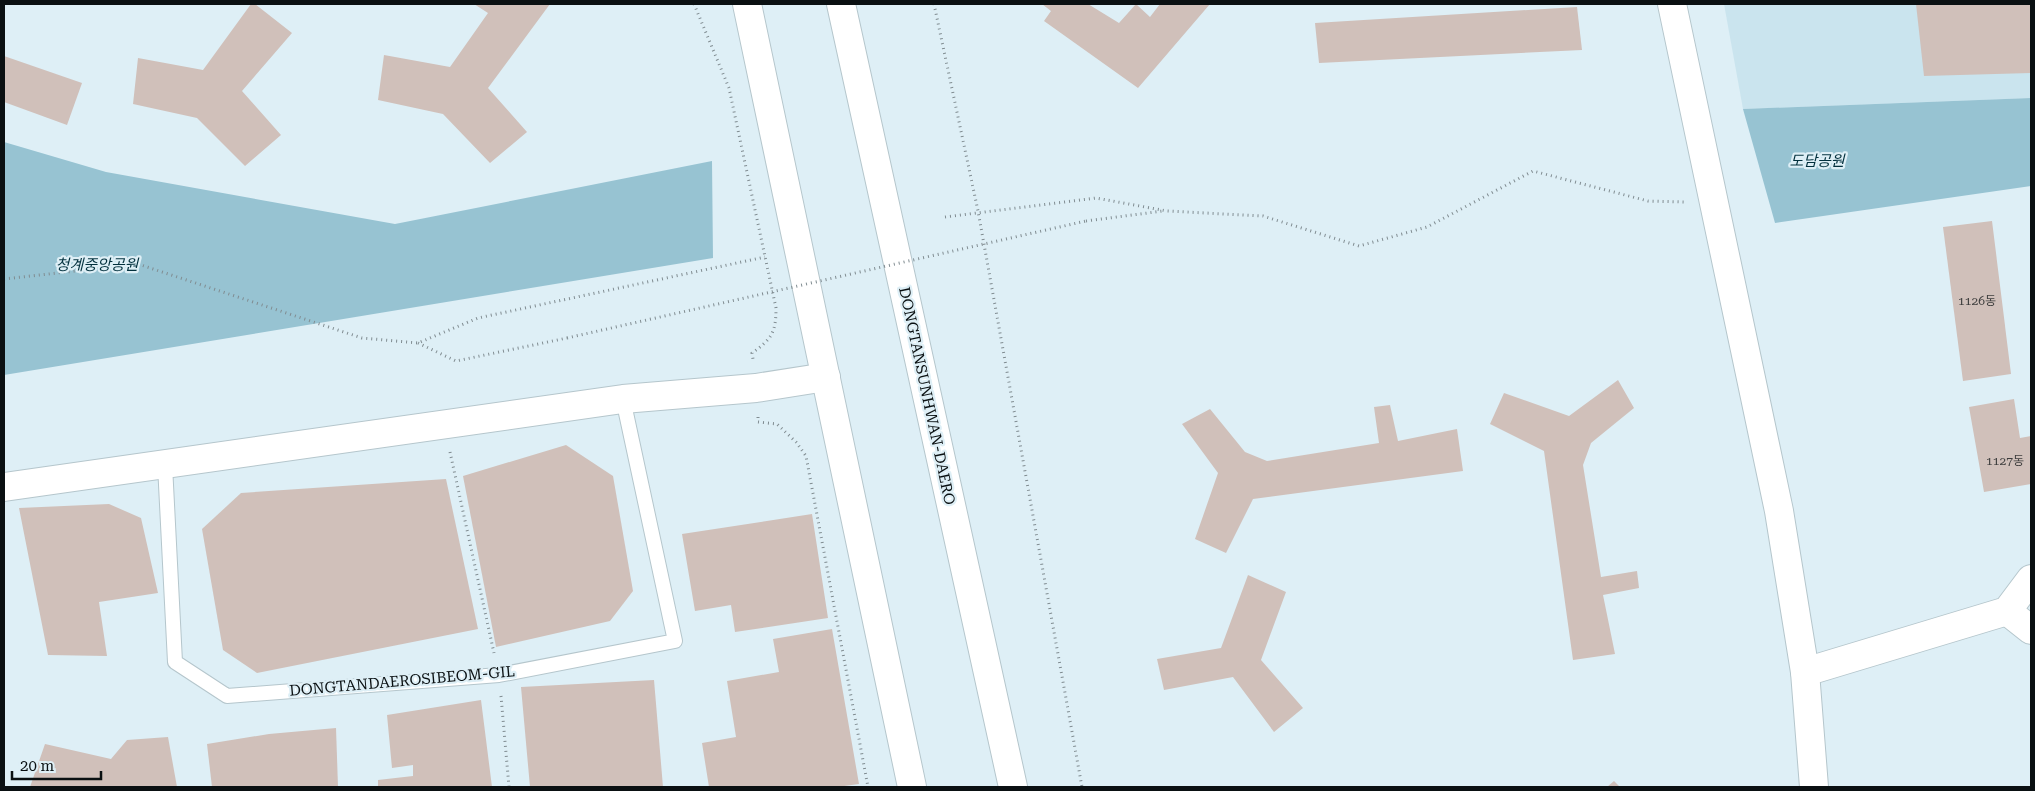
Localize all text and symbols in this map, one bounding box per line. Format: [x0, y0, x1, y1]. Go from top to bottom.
park label: 도담공원 [1789, 152, 1846, 170]
park label: 청계중앙공원 [56, 256, 140, 274]
street label: DONGTANSUNHWAN-DAERO [895, 285, 959, 507]
house number: 1126동 [1958, 294, 1996, 308]
house number: 1127동 [1986, 454, 2024, 468]
street label: DONGTANDAEROSIBEOM-GIL [288, 662, 516, 700]
scale bar [12, 748, 101, 780]
text: 20 m [20, 757, 55, 775]

